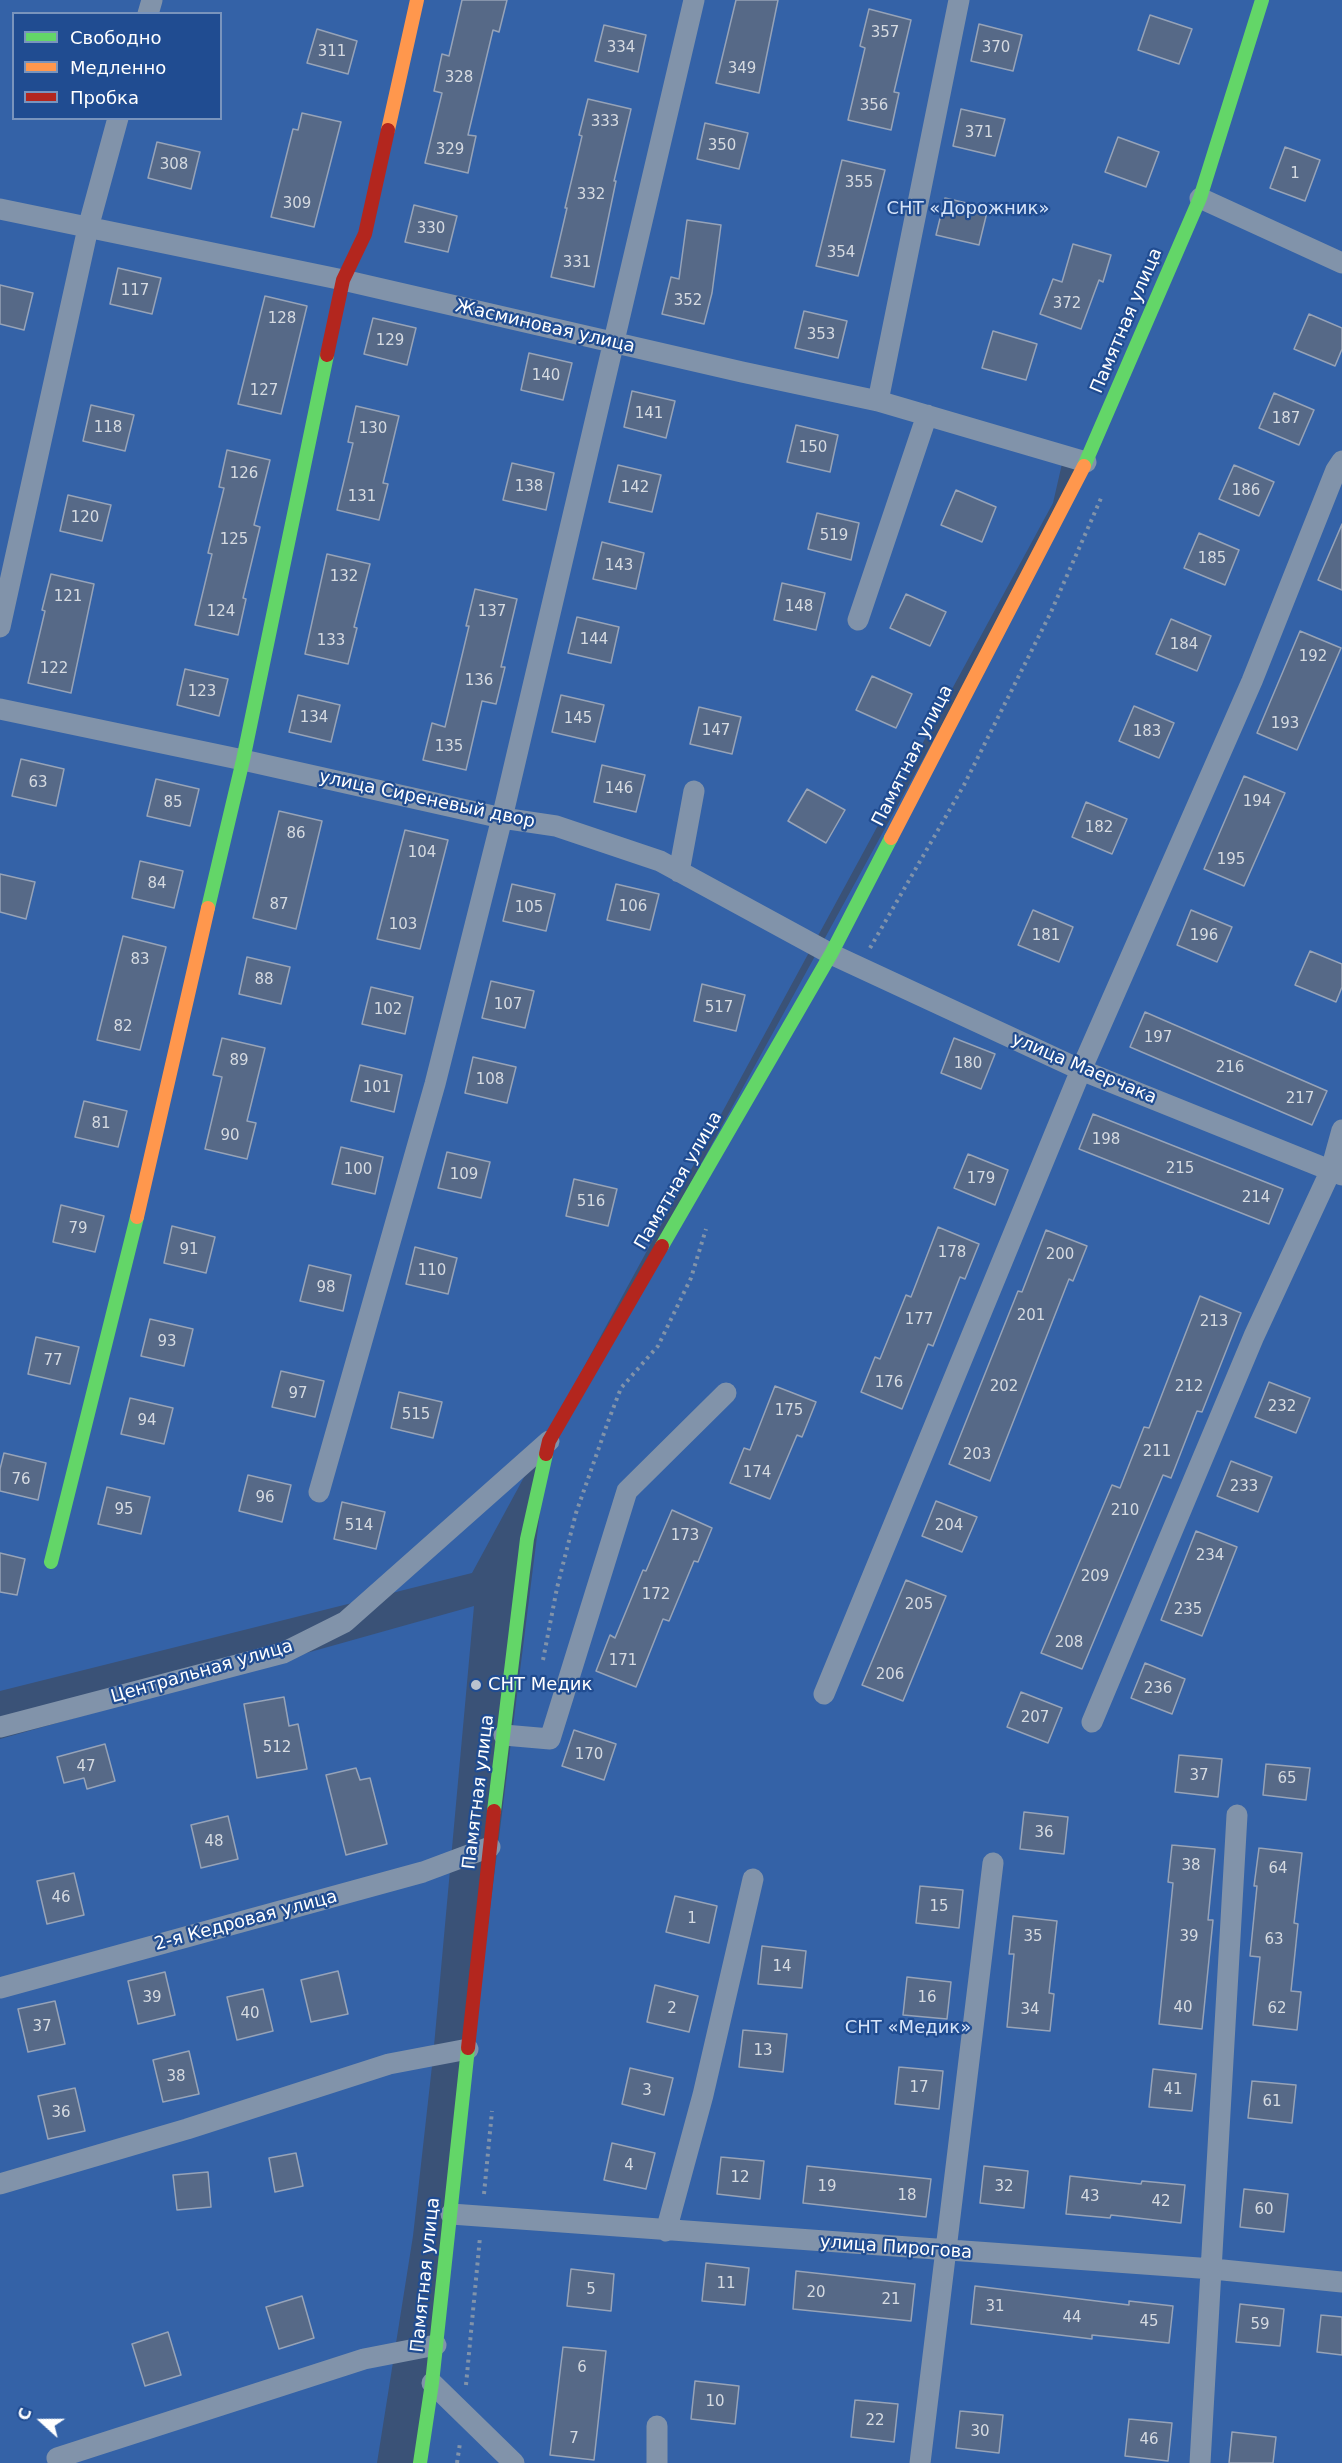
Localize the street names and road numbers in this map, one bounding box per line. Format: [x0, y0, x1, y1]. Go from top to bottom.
street label: Памятная улица [1087, 245, 1167, 397]
street label: Жасминовая улица [453, 296, 637, 358]
street label: Памятная улица [868, 682, 958, 830]
street label: улица Сиреневый двор [317, 767, 537, 833]
street label: улица Маерчака [1008, 1029, 1160, 1109]
street label: Памятная улица [631, 1108, 727, 1254]
street label: Центральная улица [108, 1636, 296, 1708]
street label: Памятная улица [459, 1713, 499, 1871]
street label: 2-я Кедровая улица [152, 1886, 340, 1956]
street label: Памятная улица [407, 2196, 445, 2354]
street label: улица Пирогова [819, 2232, 973, 2264]

